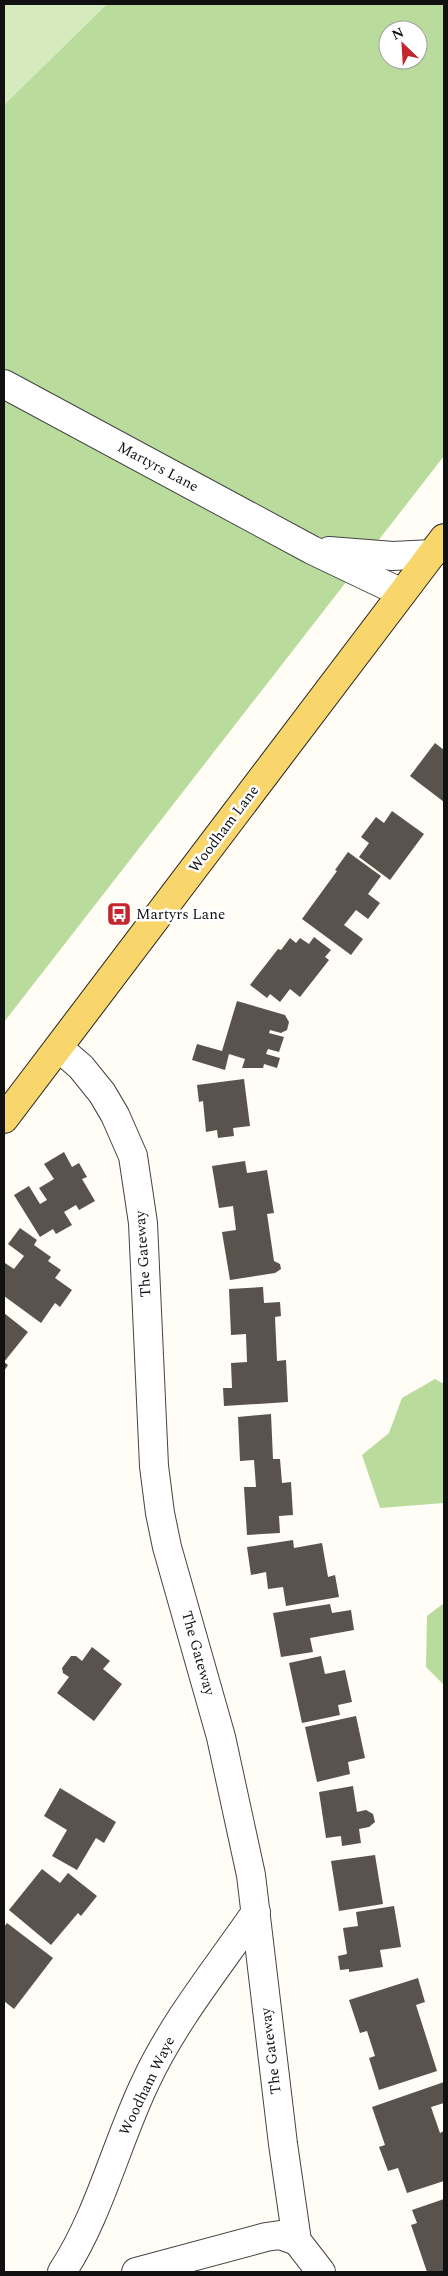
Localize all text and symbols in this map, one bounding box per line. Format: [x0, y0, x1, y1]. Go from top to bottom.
north arrow [378, 20, 428, 70]
text: N [388, 22, 407, 46]
street label: Martyrs Lane [113, 436, 203, 498]
street label: Woodham Lane [183, 780, 265, 878]
bus stop icon: Martyrs Lane [106, 901, 132, 927]
place label: Martyrs Lane [136, 903, 225, 926]
street label: The Gateway [128, 1209, 158, 1298]
street label: The Gateway [175, 1608, 221, 1699]
street label: The Gateway [254, 2006, 288, 2096]
street label: Woodham Waye [113, 2032, 181, 2140]

